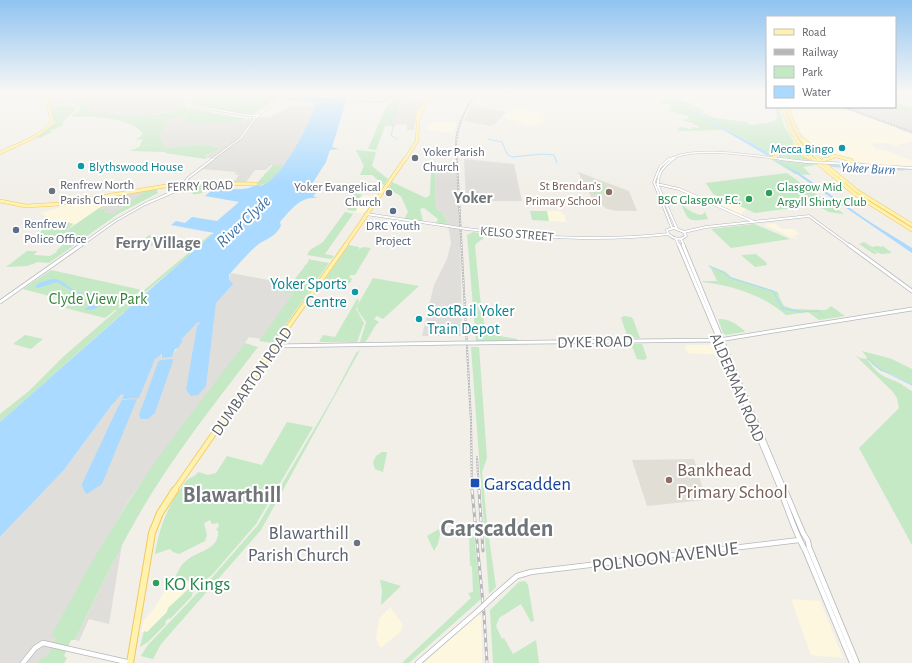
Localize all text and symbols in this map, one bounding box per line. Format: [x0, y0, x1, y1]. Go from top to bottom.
legend [766, 16, 896, 108]
text: Road [802, 26, 826, 38]
text: Railway [802, 46, 838, 59]
text: Park [802, 66, 823, 78]
text: Water [802, 86, 831, 98]
place label: Mecca Bingo [770, 143, 834, 156]
marker: Mecca Bingo [837, 143, 847, 153]
place label: Yoker Parish Church [423, 146, 485, 174]
marker: Yoker Parish Church [410, 153, 420, 163]
marker: Blythswood House [76, 161, 86, 171]
place label: Blythswood House [89, 161, 183, 174]
water label: Yoker Burn [840, 161, 896, 177]
place label: Renfrew North Parish Church [60, 179, 134, 207]
street label: FERRY ROAD [167, 179, 233, 194]
place label: St Brendan's Primary School [525, 180, 601, 208]
place label: Yoker Evangelical Church [294, 181, 381, 209]
place label: Glasgow Mid Argyll Shinty Club [777, 181, 867, 209]
marker: Renfrew North Parish Church [47, 186, 57, 196]
marker: St Brendan's Primary School [604, 187, 614, 197]
marker: Yoker Evangelical Church [384, 188, 394, 198]
marker: Glasgow Mid Argyll Shinty Club [764, 188, 774, 198]
district label: Yoker [454, 189, 492, 206]
water label: River Clyde [213, 192, 274, 250]
place label: BSC Glasgow F.C. [657, 194, 741, 207]
marker: BSC Glasgow F.C. [744, 194, 754, 204]
marker: DRC Youth Project [388, 206, 398, 216]
place label: Renfrew Police Office [24, 218, 87, 246]
place label: DRC Youth Project [366, 220, 420, 248]
marker: Renfrew Police Office [11, 225, 21, 235]
street label: KELSO STREET [480, 225, 555, 244]
district label: Ferry Village [115, 234, 201, 252]
place label: Yoker Sports Centre [270, 276, 347, 310]
marker: Yoker Sports Centre [350, 287, 360, 297]
park label: Clyde View Park [49, 291, 148, 308]
place label: ScotRail Yoker Train Depot [427, 303, 515, 337]
marker: ScotRail Yoker Train Depot [414, 314, 424, 324]
street label: DUMBARTON ROAD [208, 324, 295, 439]
street label: ALDERMAN ROAD [707, 331, 767, 444]
street label: DYKE ROAD [557, 333, 633, 351]
place label: Bankhead Primary School [677, 461, 788, 502]
place label: Garscadden [484, 475, 571, 494]
marker: Bankhead Primary School [664, 475, 674, 485]
marker: Garscadden [469, 477, 481, 489]
district label: Blawarthill [183, 484, 281, 506]
district label: Garscadden [441, 517, 553, 541]
place label: Blawarthill Parish Church [248, 524, 349, 565]
marker: Blawarthill Parish Church [352, 538, 362, 548]
street label: POLNOON AVENUE [591, 539, 739, 576]
place label: KO Kings [164, 575, 230, 594]
marker: KO Kings [151, 578, 161, 588]

